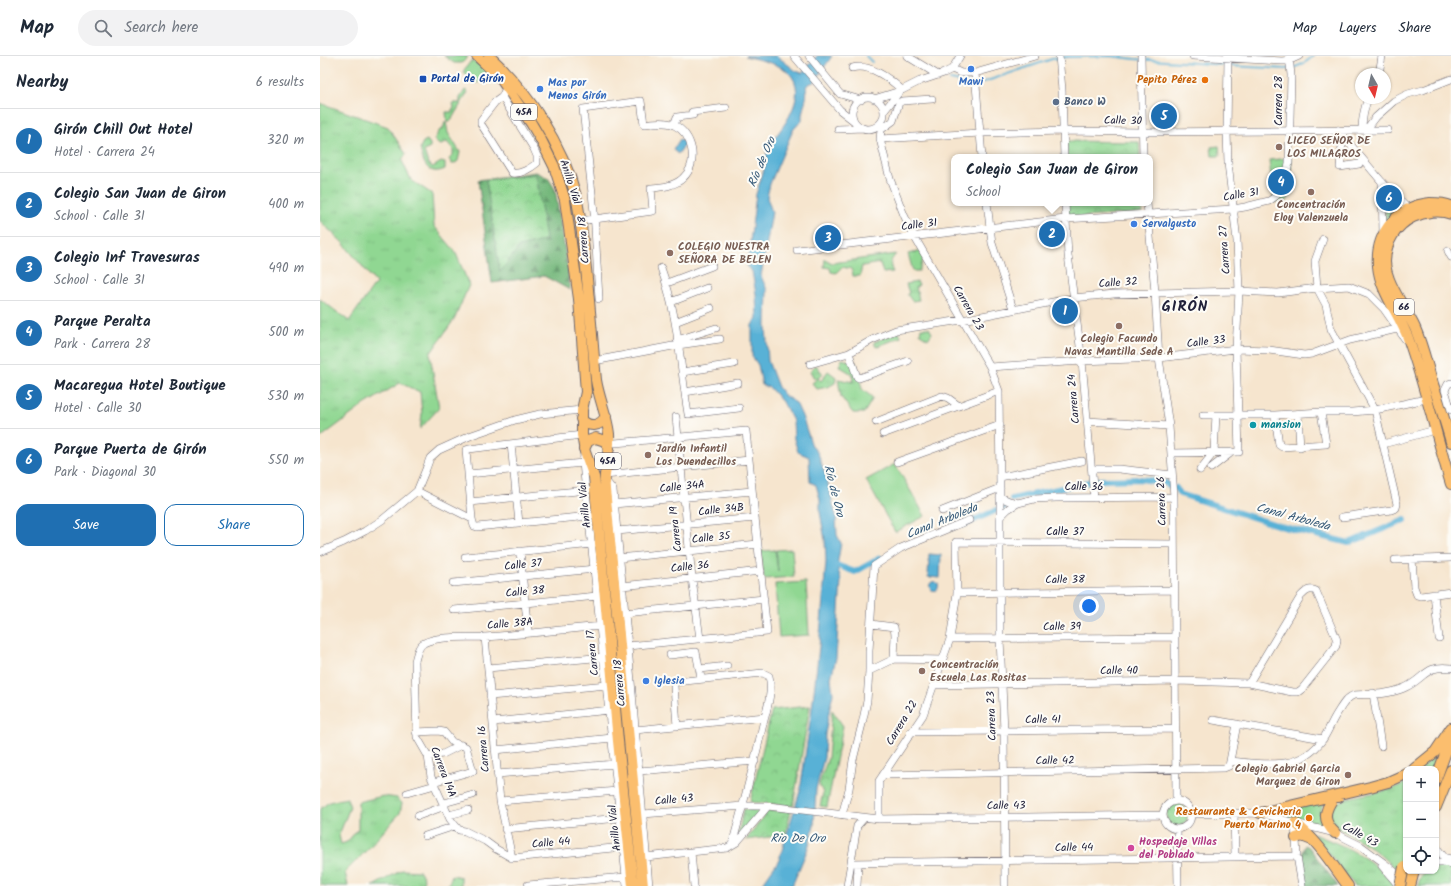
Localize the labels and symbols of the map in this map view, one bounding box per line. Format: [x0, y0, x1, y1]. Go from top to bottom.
marker: Mawi [966, 64, 976, 74]
north arrow [1355, 68, 1391, 104]
place label: Portal de Girón [431, 70, 504, 88]
place label: Pepito Pérez [1137, 71, 1197, 89]
place label: Mawi [959, 73, 984, 91]
marker: Portal de Girón [418, 74, 428, 84]
place label: Mas por Menos Girón [548, 74, 607, 105]
marker: Pepito Pérez [1200, 75, 1210, 85]
street label: Carrera 28 [1270, 76, 1288, 126]
marker: Mas por Menos Girón [535, 84, 545, 94]
place label: Banco W [1064, 93, 1106, 111]
marker: Banco W [1051, 97, 1061, 107]
pin: 5 [1151, 101, 1177, 131]
road number: 45A [511, 104, 537, 120]
street label: Calle 30 [1104, 112, 1143, 130]
water label: Río de Oro [743, 132, 782, 190]
place label: LICEO SEÑOR DE LOS MILAGROS [1287, 132, 1371, 163]
marker: LICEO SEÑOR DE LOS MILAGROS [1274, 142, 1284, 152]
street label: Anillo Víal [554, 157, 586, 207]
pin: 4 [1268, 167, 1294, 197]
street label: Calle 31 [1222, 183, 1260, 207]
pin: 6 [1376, 183, 1402, 213]
marker: Concentración Eloy Valenzuela [1306, 187, 1316, 197]
place label: Concentración Eloy Valenzuela [1274, 196, 1349, 227]
street label: Calle 31 [900, 214, 938, 236]
street label: Carrera 18 [573, 215, 595, 264]
place label: Servalgusto [1142, 215, 1196, 233]
pin: 2 [1039, 219, 1065, 249]
marker: Servalgusto [1129, 219, 1139, 229]
pin: 3 [815, 223, 841, 253]
street label: Carrera 27 [1214, 224, 1236, 275]
place label: COLEGIO NUESTRA SEÑORA DE BELEN [678, 238, 771, 269]
marker: COLEGIO NUESTRA SEÑORA DE BELEN [665, 248, 675, 258]
street label: Calle 32 [1098, 273, 1138, 293]
street label: Carrera 23 [948, 282, 988, 334]
district label: GIRÓN [1162, 295, 1208, 319]
pin: 1 [1052, 296, 1078, 326]
road number: 66 [1394, 299, 1414, 315]
marker: Colegio Facundo Navas Mantilla Sede A [1114, 321, 1124, 331]
place label: Colegio Facundo Navas Mantilla Sede A [1064, 330, 1174, 361]
street label: Calle 33 [1186, 331, 1226, 353]
street label: Carrera 24 [1063, 373, 1085, 425]
place label: mansion [1261, 416, 1301, 434]
marker: mansion [1248, 420, 1258, 430]
place label: Jardín Infantil Los Duendecillos [656, 440, 737, 471]
marker: Jardín Infantil Los Duendecillos [643, 450, 653, 460]
road number: 45A [595, 453, 621, 469]
water label: Río de Oro [818, 463, 850, 521]
street label: Calle 34A [658, 476, 706, 498]
street label: Carrera 26 [1152, 476, 1172, 526]
street label: Calle 36 [1065, 478, 1103, 496]
street label: Anillo Víal [574, 481, 596, 529]
water label: Canal Arboleda [903, 498, 982, 544]
water label: Canal Arboleda [1254, 498, 1333, 536]
street label: Calle 34B [697, 499, 745, 521]
street label: Carrera 19 [665, 505, 687, 553]
street label: Calle 37 [1046, 523, 1085, 541]
street label: Calle 35 [691, 527, 732, 549]
street label: Calle 37 [503, 554, 544, 576]
street label: Calle 36 [670, 556, 710, 578]
street label: Calle 38 [1045, 571, 1085, 589]
street label: Calle 38 [505, 581, 546, 603]
your location [1079, 596, 1099, 616]
street label: Calle 38A [486, 613, 534, 635]
street label: Calle 39 [1043, 618, 1082, 636]
street label: Carrera 17 [582, 628, 604, 677]
place label: Concentración Escuela Las Rositas [930, 656, 1027, 687]
street label: Carrera 18 [609, 658, 631, 707]
street label: Calle 40 [1100, 662, 1139, 680]
marker: Concentración Escuela Las Rositas [917, 666, 927, 676]
place label: Iglesia [654, 672, 685, 690]
marker: Iglesia [641, 676, 651, 686]
street label: Carrera 23 [982, 691, 1002, 741]
street label: Carrera 22 [881, 697, 923, 749]
street label: Calle 41 [1025, 711, 1061, 729]
street label: Carrera 16 [473, 725, 495, 773]
street label: Carrera 14A [425, 744, 461, 800]
street label: Calle 42 [1035, 752, 1075, 770]
place label: Colegio Gabriel Garcia Marquez de Giron [1235, 760, 1340, 791]
marker: Colegio Gabriel Garcia Marquez de Giron [1343, 770, 1353, 780]
street label: Calle 43 [654, 789, 694, 811]
street label: Calle 43 [986, 797, 1026, 815]
place label: Restaurante & Cevicheria Puerto Marino 4 [1176, 803, 1301, 834]
street label: Anillo Víal [604, 804, 626, 852]
marker: Restaurante & Cevicheria Puerto Marino 4 [1304, 813, 1314, 823]
street label: Calle 43 [1339, 818, 1381, 852]
water label: Rio De Oro [771, 829, 827, 848]
street label: Calle 44 [531, 832, 571, 854]
place label: Hospedaje Villas del Poblado [1139, 833, 1218, 864]
street label: Calle 44 [1055, 839, 1093, 857]
marker: Hospedaje Villas del Poblado [1126, 843, 1136, 853]

